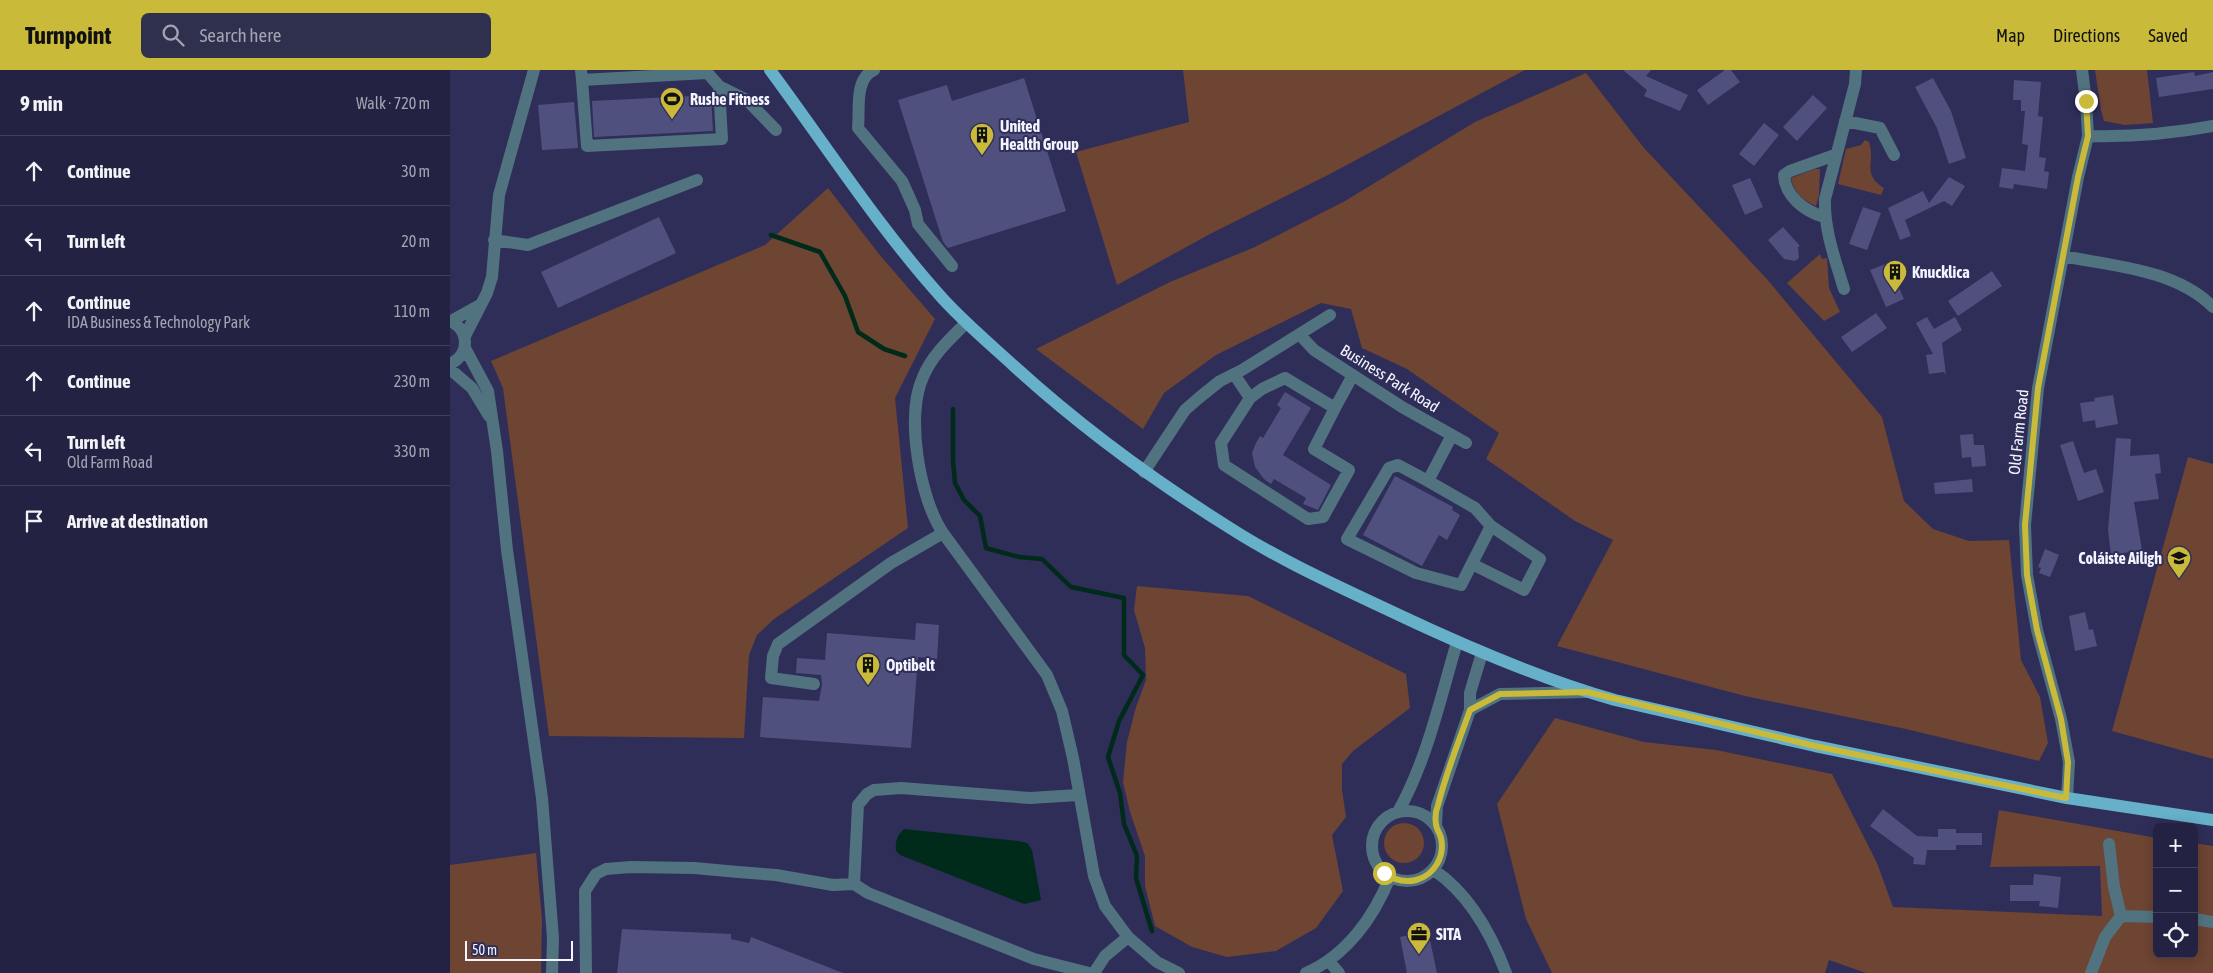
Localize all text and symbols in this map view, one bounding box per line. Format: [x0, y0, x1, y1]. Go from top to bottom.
search box [141, 13, 491, 58]
icon: search [159, 21, 187, 49]
text: Turnpoint [25, 22, 111, 49]
text: Search here [199, 24, 281, 46]
text: Map [1996, 25, 2025, 46]
text: Directions [2053, 25, 2120, 46]
text: Saved [2148, 25, 2188, 46]
sports icon: Rushe Fitness [659, 86, 685, 120]
place label: Rushe Fitness [690, 90, 770, 108]
route end [2075, 90, 2098, 113]
text: 9 min [20, 91, 63, 115]
text: Walk · 720 m [356, 94, 430, 112]
place label: United Health Group [1000, 117, 1079, 153]
building icon: United Health Group [969, 122, 995, 156]
icon: ahead [20, 157, 48, 185]
text: Continue [67, 160, 131, 182]
text: 30 m [401, 162, 430, 180]
icon: left [20, 227, 48, 255]
text: Turn left [67, 230, 125, 252]
text: 20 m [401, 232, 430, 250]
building icon: Knucklica [1882, 259, 1908, 293]
place label: Knucklica [1912, 263, 1970, 281]
text: Continue [67, 291, 131, 313]
icon: ahead [20, 297, 48, 325]
text: 110 m [394, 302, 430, 320]
text: IDA Business & Technology Park [67, 313, 250, 331]
street label: Business Park Road [1337, 341, 1443, 415]
icon: ahead [20, 367, 48, 395]
text: Continue [67, 370, 131, 392]
text: 230 m [394, 372, 430, 390]
street label: Old Farm Road [2005, 388, 2031, 476]
text: Turn left [67, 431, 125, 453]
icon: left [20, 437, 48, 465]
text: 330 m [394, 442, 430, 460]
text: Old Farm Road [67, 453, 153, 471]
icon: arrive [20, 507, 48, 535]
text: Arrive at destination [67, 510, 208, 532]
school or university icon: Coláiste Ailigh [2166, 545, 2192, 579]
place label: Coláiste Ailigh [2078, 549, 2162, 567]
building icon: Optibelt [855, 652, 881, 686]
place label: Optibelt [886, 656, 935, 674]
map controls [2153, 823, 2198, 958]
button: + [2153, 823, 2198, 868]
route start [1373, 862, 1396, 885]
button: − [2153, 868, 2198, 913]
button: locate [2153, 913, 2198, 958]
office icon: SITA [1406, 921, 1432, 955]
place label: SITA [1436, 925, 1461, 943]
scale bar [465, 938, 572, 961]
text: 50 m [472, 942, 497, 958]

